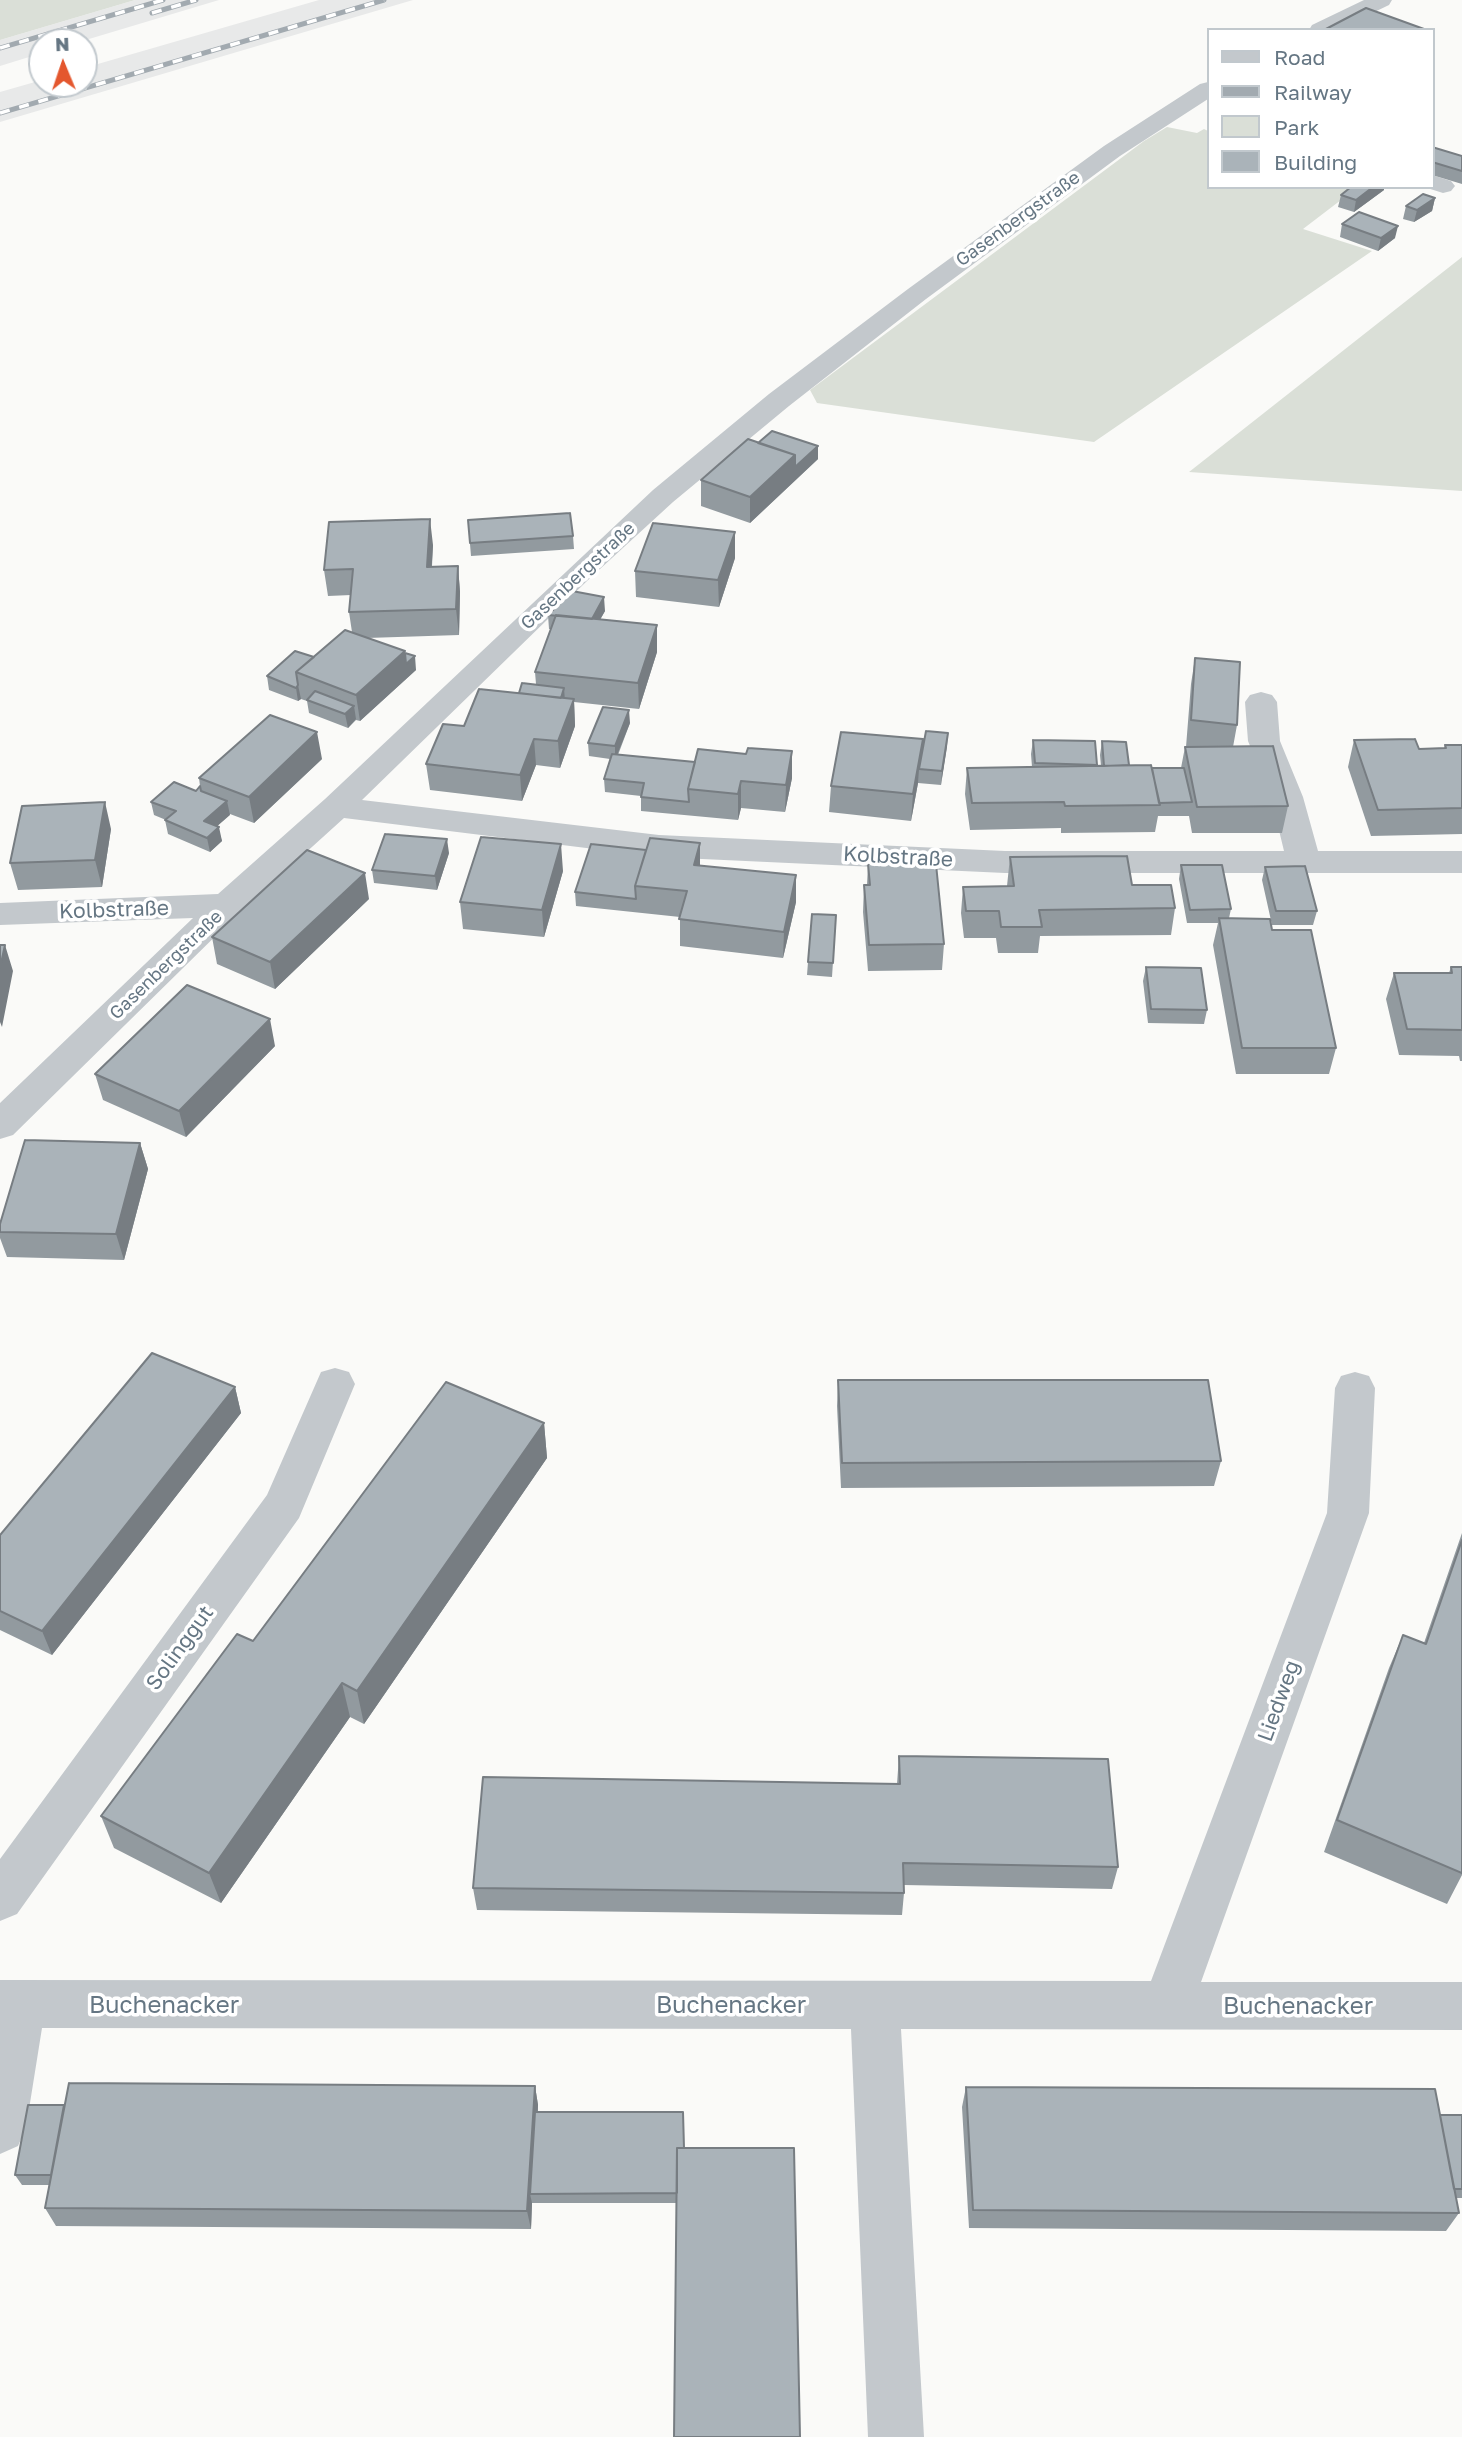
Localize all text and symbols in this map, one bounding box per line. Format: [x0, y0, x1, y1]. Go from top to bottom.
north arrow [28, 28, 98, 98]
legend [1206, 28, 1434, 189]
text: N [55, 32, 70, 55]
text: Road [1274, 44, 1325, 70]
text: Railway [1274, 79, 1352, 105]
text: Park [1274, 114, 1319, 140]
text: Building [1274, 149, 1357, 175]
street label: Gasenbergstraße [952, 167, 1084, 271]
street label: Gasenbergstraße [517, 518, 639, 634]
street label: Kolbstraße [842, 842, 954, 872]
street label: Kolbstraße [59, 895, 169, 925]
street label: Gasenbergstraße [105, 906, 227, 1024]
street label: Solinggut [141, 1601, 219, 1695]
street label: Liedweg [1253, 1657, 1305, 1745]
street label: Buchenacker [89, 1991, 239, 2019]
street label: Buchenacker [656, 1991, 806, 2019]
street label: Buchenacker [1223, 1992, 1373, 2020]

